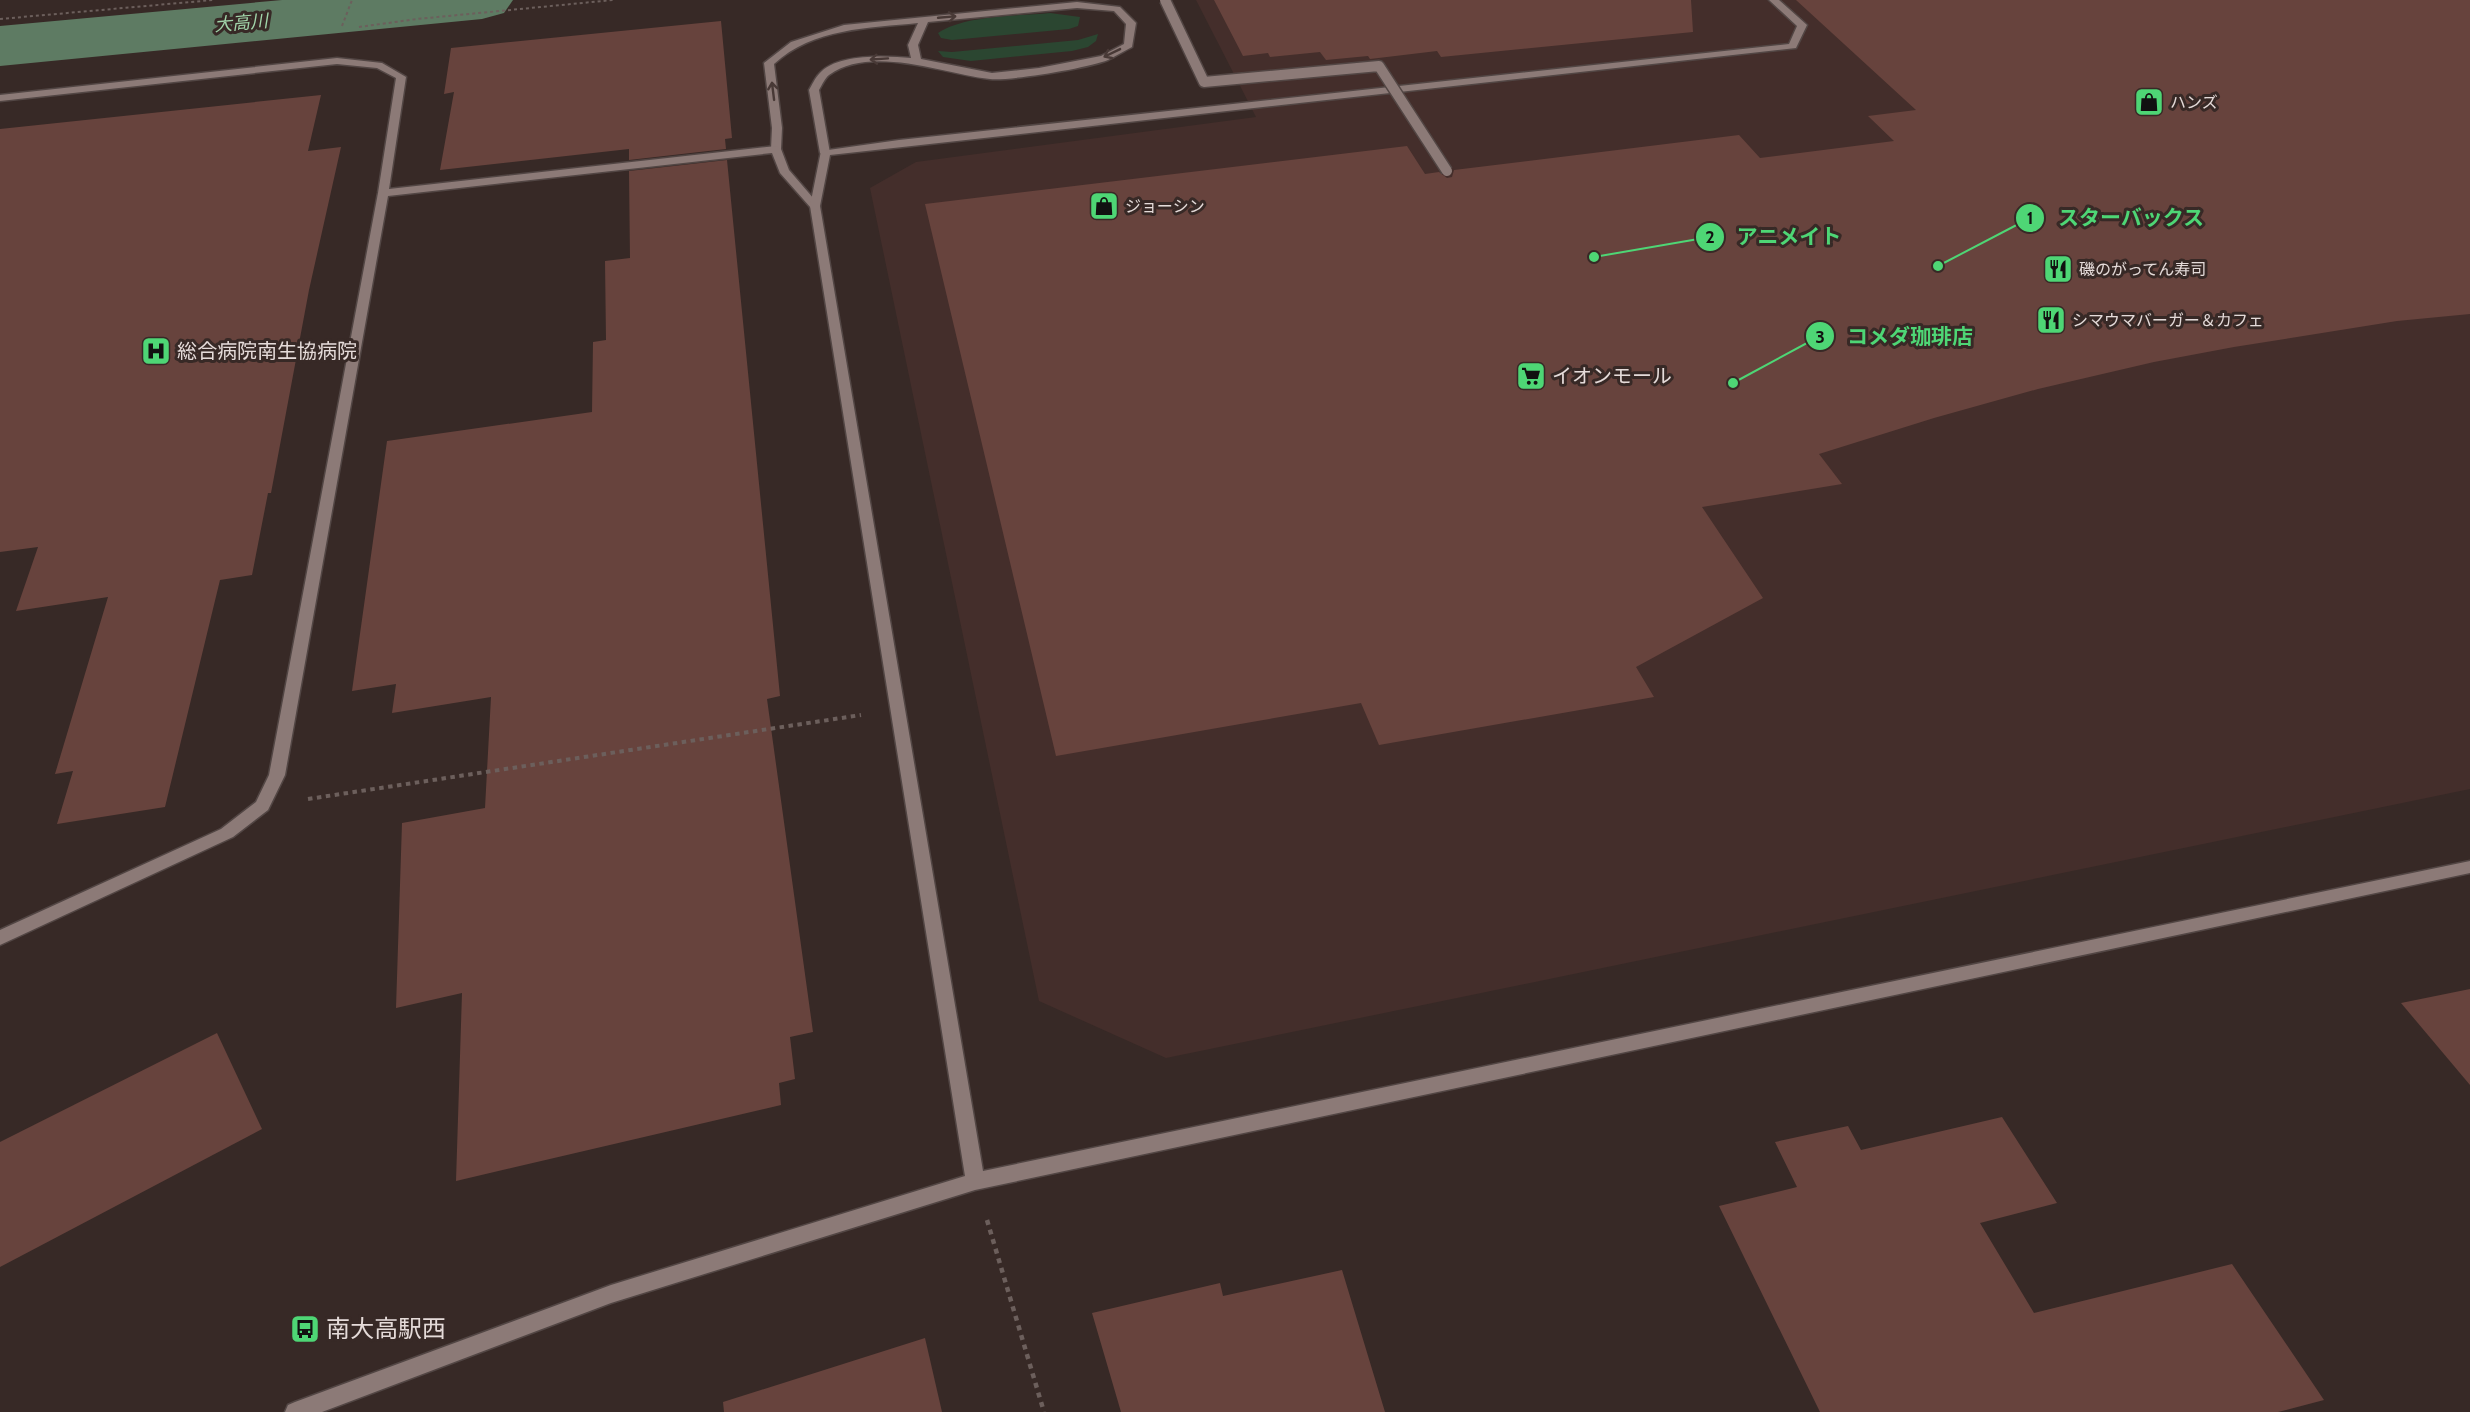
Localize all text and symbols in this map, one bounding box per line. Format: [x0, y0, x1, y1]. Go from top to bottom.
water label: 大高川 [213, 10, 271, 36]
one-way arrow [936, 11, 956, 22]
one-way arrow [1103, 48, 1121, 60]
one-way arrow [870, 54, 890, 65]
one-way arrow [767, 82, 778, 101]
shop icon: ハンズ [2133, 86, 2165, 118]
place label: ハンズ [2170, 93, 2218, 112]
shop icon: ジョーシン [1088, 190, 1120, 222]
place label: ジョーシン [1125, 197, 1205, 216]
callout: スターバックス [2015, 198, 2216, 237]
text: スターバックス [2058, 205, 2204, 230]
text: 1 [2027, 207, 2033, 229]
callout: アニメイト [1695, 217, 1854, 256]
text: アニメイト [1737, 224, 1841, 249]
text: 2 [1705, 226, 1715, 248]
restaurant icon: 磯のがってん寿司 [2042, 253, 2074, 285]
place label: 磯のがってん寿司 [2079, 260, 2206, 279]
restaurant icon: シマウマバーガー＆カフェ [2035, 304, 2067, 336]
place label: シマウマバーガー＆カフェ [2072, 311, 2264, 330]
callout: コメダ珈琲店 [1805, 317, 1985, 356]
text: コメダ珈琲店 [1847, 324, 1973, 349]
text: 3 [1815, 326, 1825, 348]
hospital icon: 総合病院南生協病院 [140, 335, 172, 367]
place label: 総合病院南生協病院 [177, 339, 357, 363]
supermarket icon: イオンモール [1515, 360, 1547, 392]
place label: イオンモール [1552, 364, 1672, 388]
bus stop icon: 南大高駅西 [289, 1313, 321, 1345]
place label: 南大高駅西 [326, 1314, 446, 1343]

